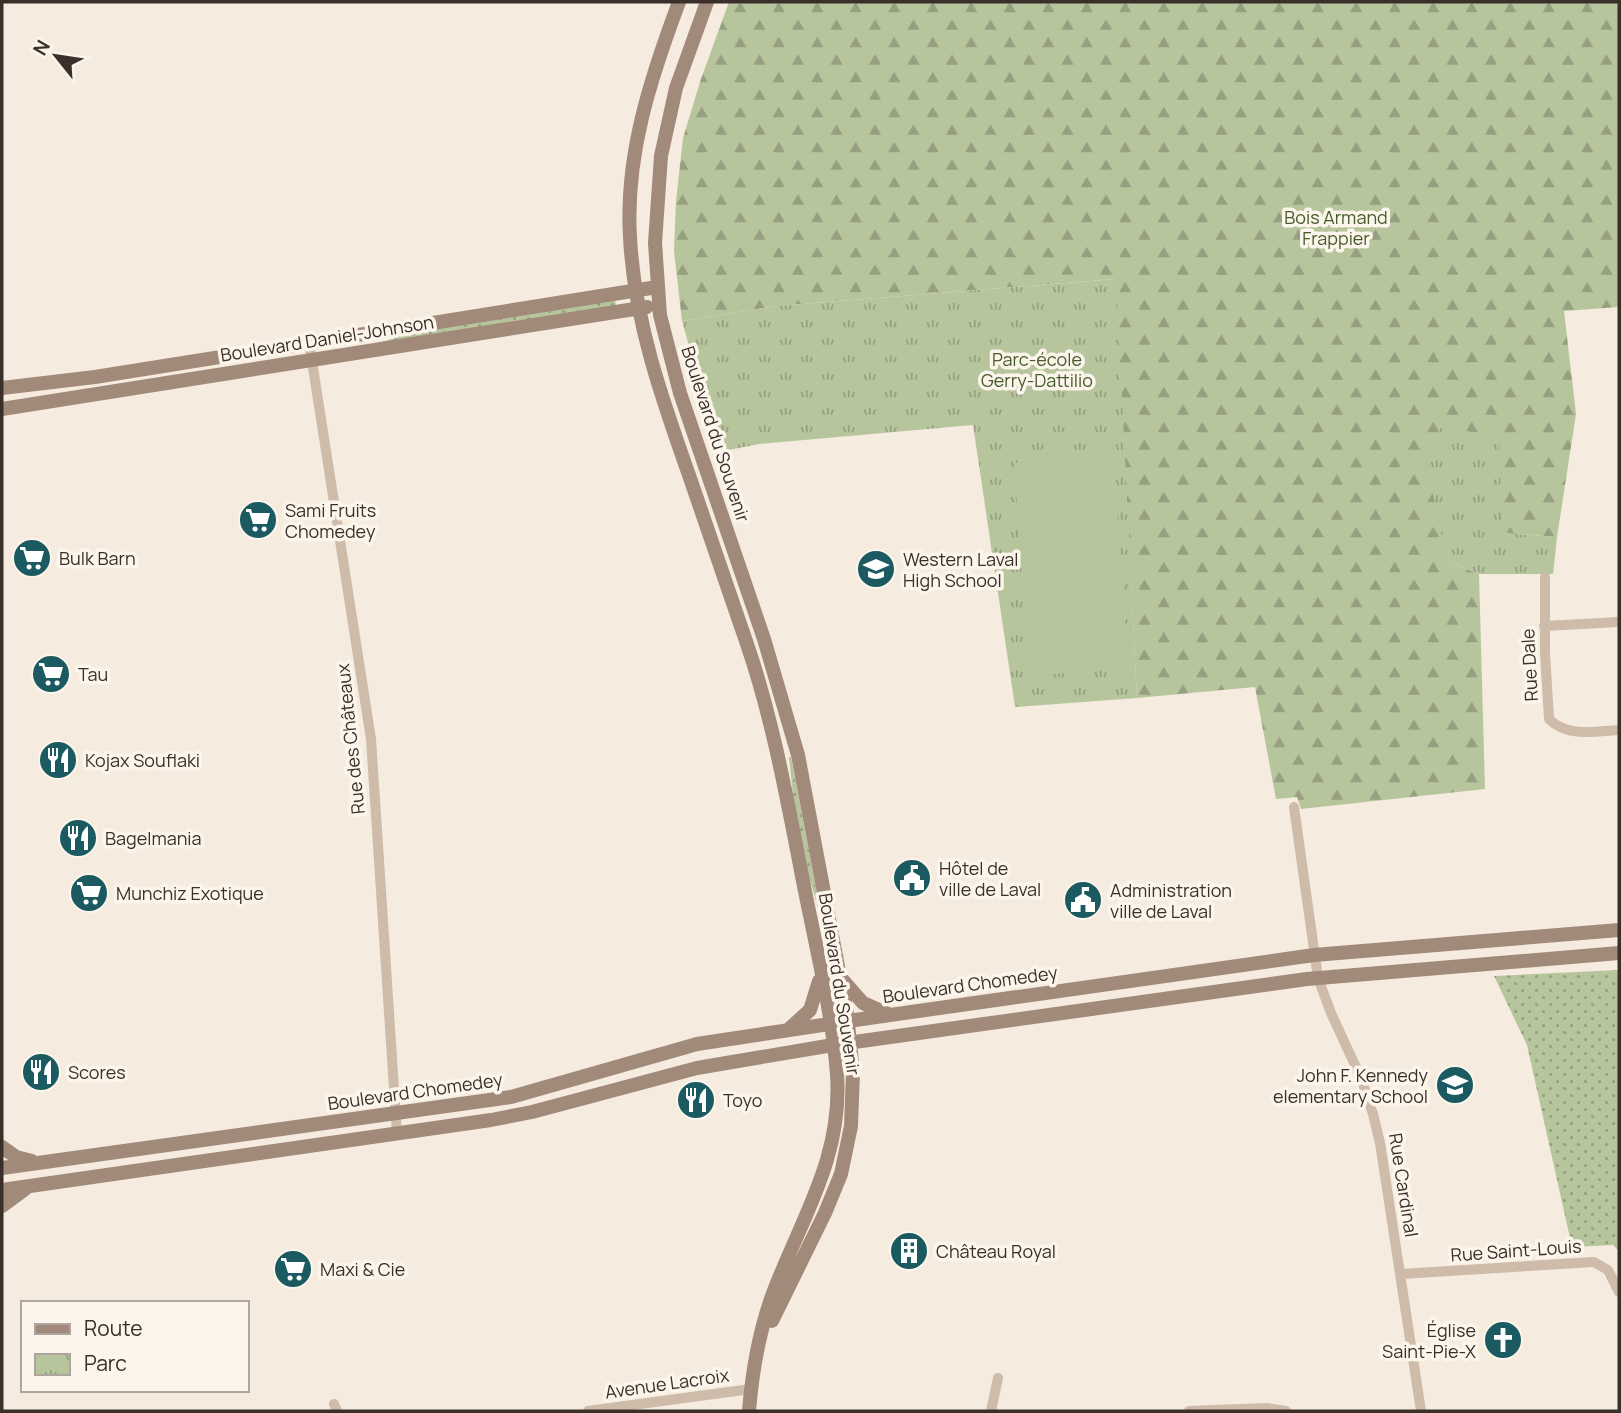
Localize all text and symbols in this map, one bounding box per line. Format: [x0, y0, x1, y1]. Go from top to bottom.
north arrow [21, 21, 91, 91]
text: N [27, 35, 56, 60]
park label: Bois Armand Frappier [1284, 205, 1388, 250]
street label: Boulevard Daniel-Johnson [219, 309, 435, 367]
street label: Boulevard du Souvenir [676, 343, 756, 526]
park label: Parc-école Gerry-Dattilio [981, 347, 1093, 392]
place label: Sami Fruits Chomedey [285, 498, 376, 543]
supermarket icon: Sami Fruits Chomedey [237, 499, 279, 541]
supermarket icon: Bulk Barn [11, 537, 53, 579]
place label: Bulk Barn [59, 546, 136, 570]
place label: Western Laval High School [903, 547, 1019, 592]
school or university icon: Western Laval High School [855, 548, 897, 590]
street label: Rue Dale [1515, 628, 1543, 702]
supermarket icon: Tau [30, 653, 72, 695]
place label: Tau [78, 662, 108, 686]
street label: Rue des Châteaux [330, 662, 370, 816]
restaurant icon: Kojax Souflaki [37, 739, 79, 781]
place label: Kojax Souflaki [85, 748, 200, 772]
restaurant icon: Bagelmania [57, 817, 99, 859]
place label: Bagelmania [105, 826, 202, 850]
place label: Hôtel de ville de Laval [939, 856, 1041, 901]
public building icon: Hôtel de ville de Laval [891, 857, 933, 899]
supermarket icon: Munchiz Exotique [68, 872, 110, 914]
place label: Administration ville de Laval [1110, 878, 1232, 923]
public building icon: Administration ville de Laval [1062, 879, 1104, 921]
place label: Munchiz Exotique [116, 881, 264, 905]
street label: Boulevard du Souvenir [814, 891, 866, 1077]
street label: Boulevard Chomedey [881, 960, 1059, 1008]
restaurant icon: Scores [20, 1051, 62, 1093]
place label: Scores [68, 1060, 126, 1084]
place label: John F. Kennedy elementary School [1273, 1063, 1428, 1108]
school or university icon: John F. Kennedy elementary School [1434, 1064, 1476, 1106]
street label: Boulevard Chomedey [326, 1067, 504, 1115]
restaurant icon: Toyo [675, 1079, 717, 1121]
place label: Toyo [723, 1088, 762, 1112]
street label: Rue Cardinal [1384, 1131, 1424, 1239]
building icon: Château Royal [888, 1230, 930, 1272]
street label: Rue Saint-Louis [1450, 1233, 1582, 1267]
place label: Château Royal [936, 1239, 1056, 1263]
supermarket icon: Maxi & Cie [272, 1248, 314, 1290]
place label: Maxi & Cie [320, 1257, 405, 1281]
legend [21, 1301, 248, 1392]
text: Route [84, 1314, 142, 1342]
place label: Église Saint-Pie-X [1382, 1318, 1476, 1363]
church icon: Église Saint-Pie-X [1482, 1319, 1524, 1361]
text: Parc [84, 1349, 127, 1377]
street label: Avenue Lacroix [603, 1362, 731, 1404]

